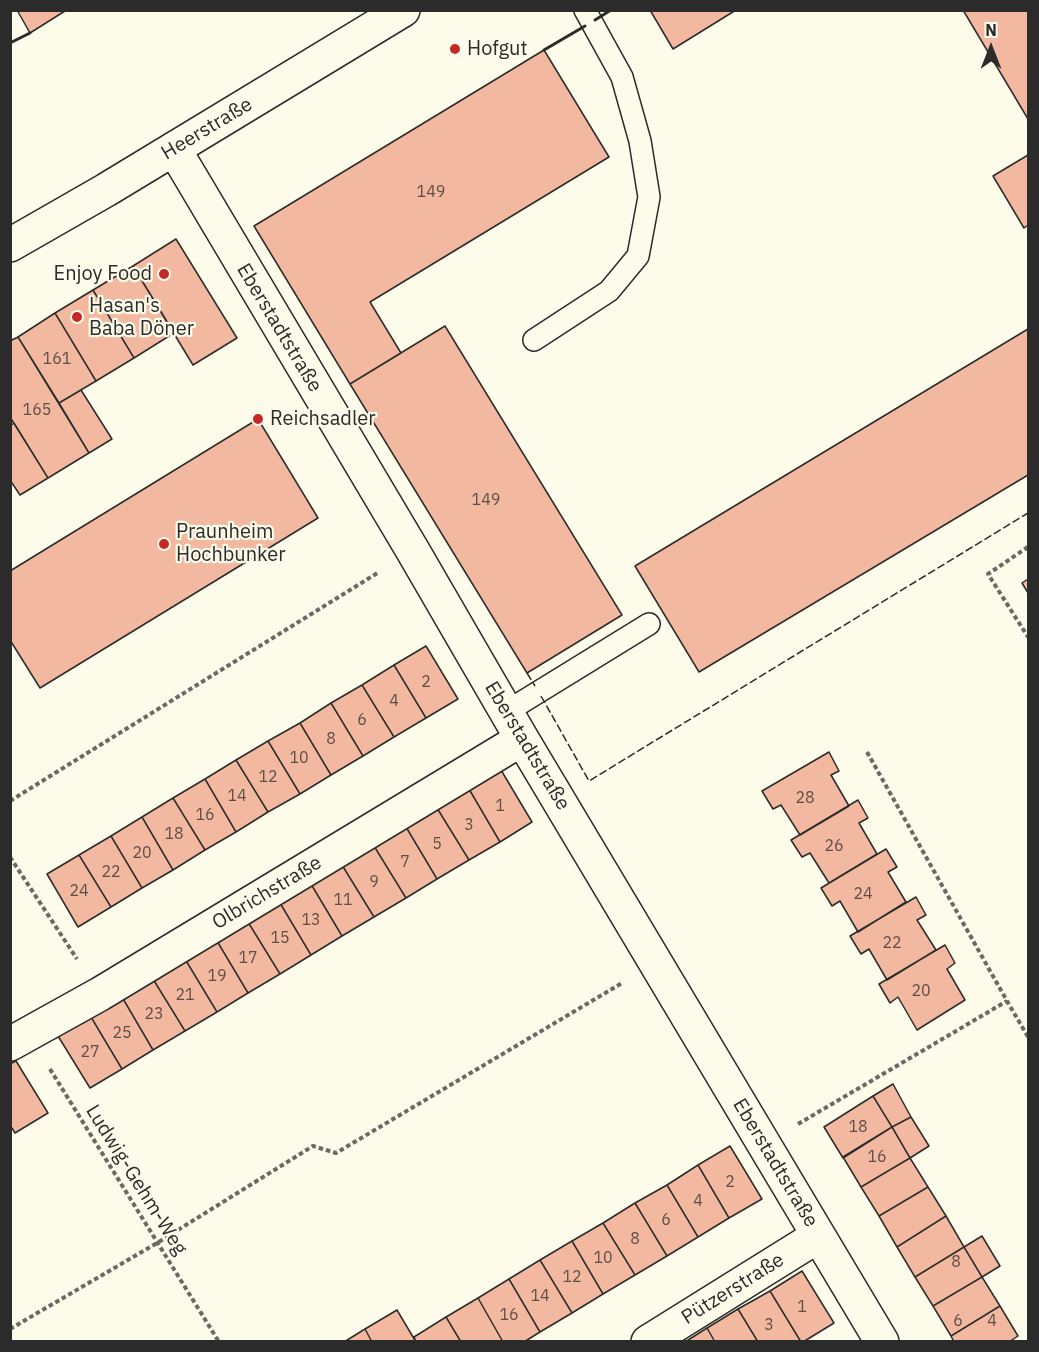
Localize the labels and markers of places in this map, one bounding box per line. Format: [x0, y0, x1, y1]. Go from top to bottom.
place label: Hofgut [467, 37, 527, 61]
marker: Hofgut [448, 42, 462, 56]
place label: Enjoy Food [54, 262, 152, 286]
marker: Enjoy Food [157, 267, 171, 281]
place label: Hasan's Baba Döner [89, 294, 194, 341]
marker: Hasan's Baba Döner [70, 310, 84, 324]
place label: Reichsadler [270, 407, 376, 431]
marker: Reichsadler [251, 412, 265, 426]
place label: Praunheim Hochbunker [176, 520, 286, 567]
marker: Praunheim Hochbunker [157, 537, 171, 551]

